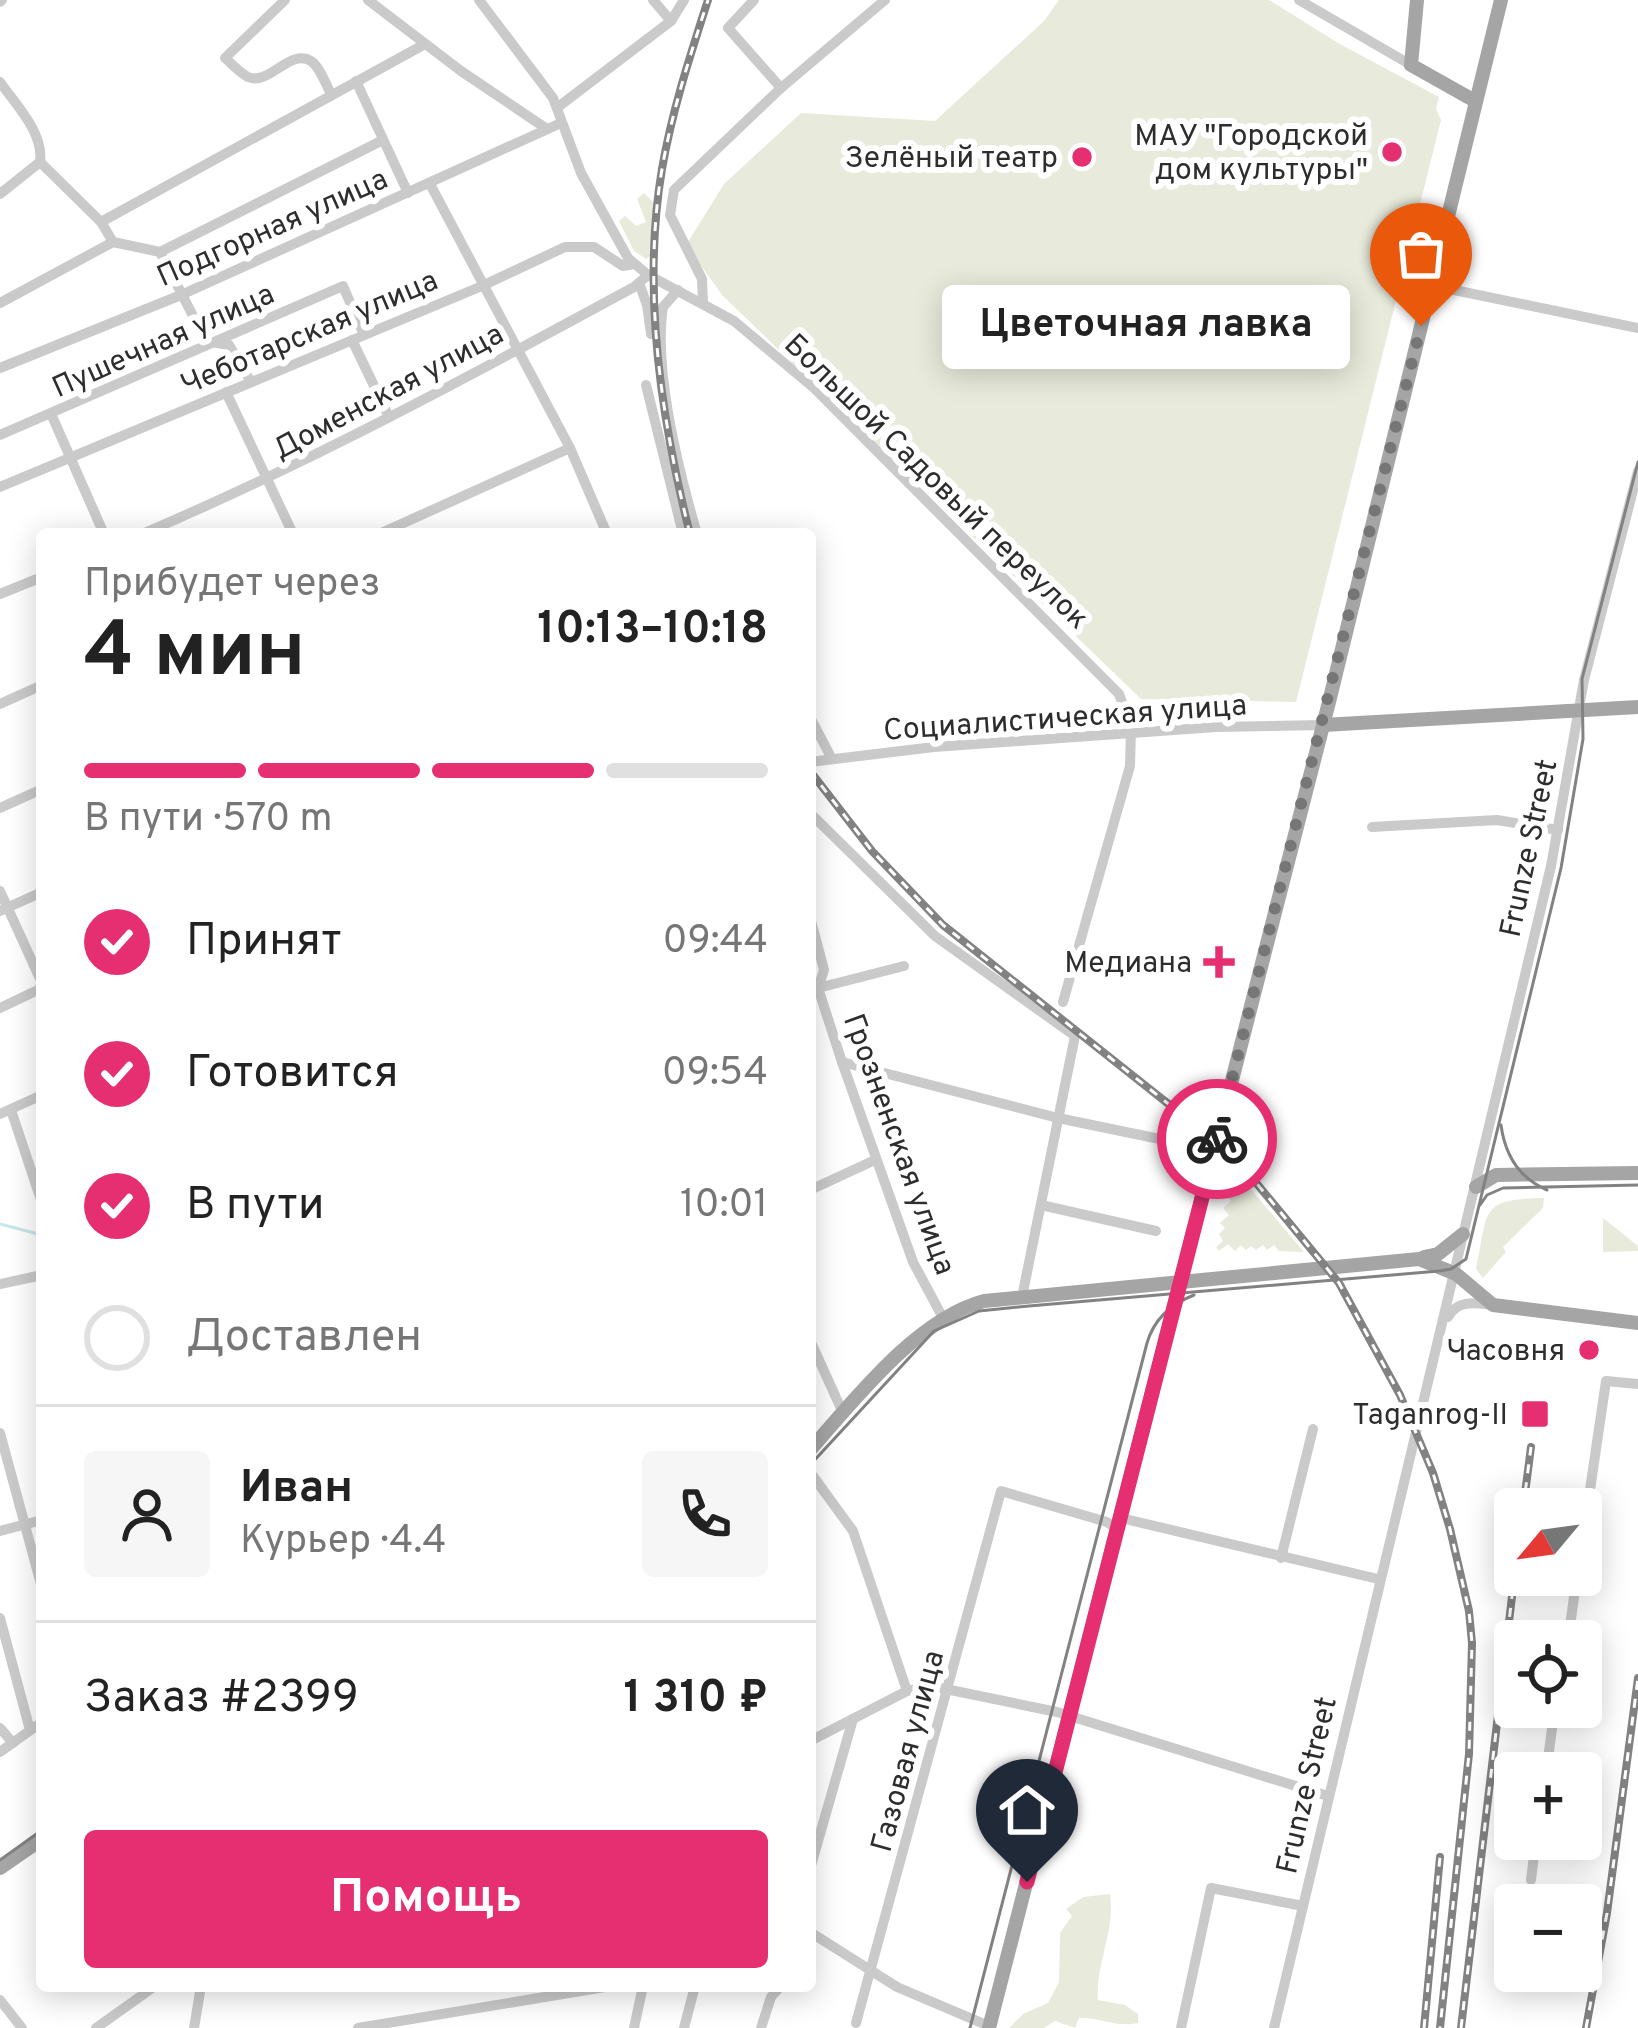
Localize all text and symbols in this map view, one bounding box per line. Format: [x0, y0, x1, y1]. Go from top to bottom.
place label: МАУ "Городской дом культуры" [1134, 119, 1368, 190]
marker: МАУ "Городской дом культуры" [1379, 139, 1405, 165]
place label: Зелёный театр [845, 141, 1058, 178]
marker: Зелёный театр [1069, 144, 1095, 170]
street label: Подгорная улица [152, 162, 394, 297]
pin [1370, 203, 1472, 326]
icon: bag [1388, 221, 1454, 287]
street label: Чеботарская улица [176, 263, 444, 405]
street label: Пушечная улица [47, 277, 281, 408]
callout: Цветочная лавка [941, 284, 1349, 368]
text: Цветочная лавка [980, 302, 1312, 351]
street label: Доменская улица [268, 317, 511, 470]
street label: Большой Садовый переулок [775, 327, 1095, 638]
text: Прибудет через [84, 561, 381, 610]
text: 10:13–10:18 [537, 602, 768, 659]
text: 4 мин [84, 605, 306, 704]
street label: Социалистическая улица [882, 688, 1248, 751]
street label: Frunze Street [1494, 756, 1567, 941]
text: В пути · 570 m [84, 796, 333, 845]
icon: check [84, 909, 150, 975]
text: Принят [186, 914, 342, 971]
text: 09:44 [662, 918, 768, 967]
place label: Медиана [1064, 946, 1192, 983]
marker: Медиана [1203, 946, 1235, 978]
street label: Грозненская улица [833, 1009, 962, 1280]
icon: check [84, 1041, 150, 1107]
text: Готовится [186, 1046, 399, 1103]
text: 09:54 [662, 1050, 768, 1099]
courier [1157, 1079, 1277, 1199]
icon: bike [1184, 1106, 1250, 1172]
icon: check [84, 1173, 150, 1239]
text: В пути [186, 1178, 324, 1235]
text: 10:01 [680, 1182, 768, 1231]
text: Доставлен [186, 1310, 422, 1367]
place label: Часовня [1446, 1334, 1565, 1371]
marker: Часовня [1576, 1337, 1602, 1363]
place label: Taganrog-II [1352, 1398, 1508, 1435]
marker: Taganrog-II [1519, 1398, 1551, 1430]
button: person [84, 1451, 210, 1577]
button: phone [642, 1451, 768, 1577]
text: Иван [240, 1461, 353, 1518]
north arrow [1494, 1488, 1602, 1596]
map controls [1494, 1488, 1602, 1992]
text: Курьер · 4.4 [240, 1518, 446, 1567]
button: locate [1494, 1620, 1602, 1728]
street label: Газовая улица [865, 1647, 954, 1856]
text: Заказ #2399 [84, 1671, 359, 1728]
text: 1 310 ₽ [623, 1671, 768, 1728]
street label: Frunze Street [1270, 1693, 1347, 1878]
button: + [1494, 1752, 1602, 1860]
pin [976, 1759, 1078, 1882]
icon: home [994, 1777, 1060, 1843]
button: Помощь [84, 1830, 768, 1968]
button: − [1494, 1884, 1602, 1992]

